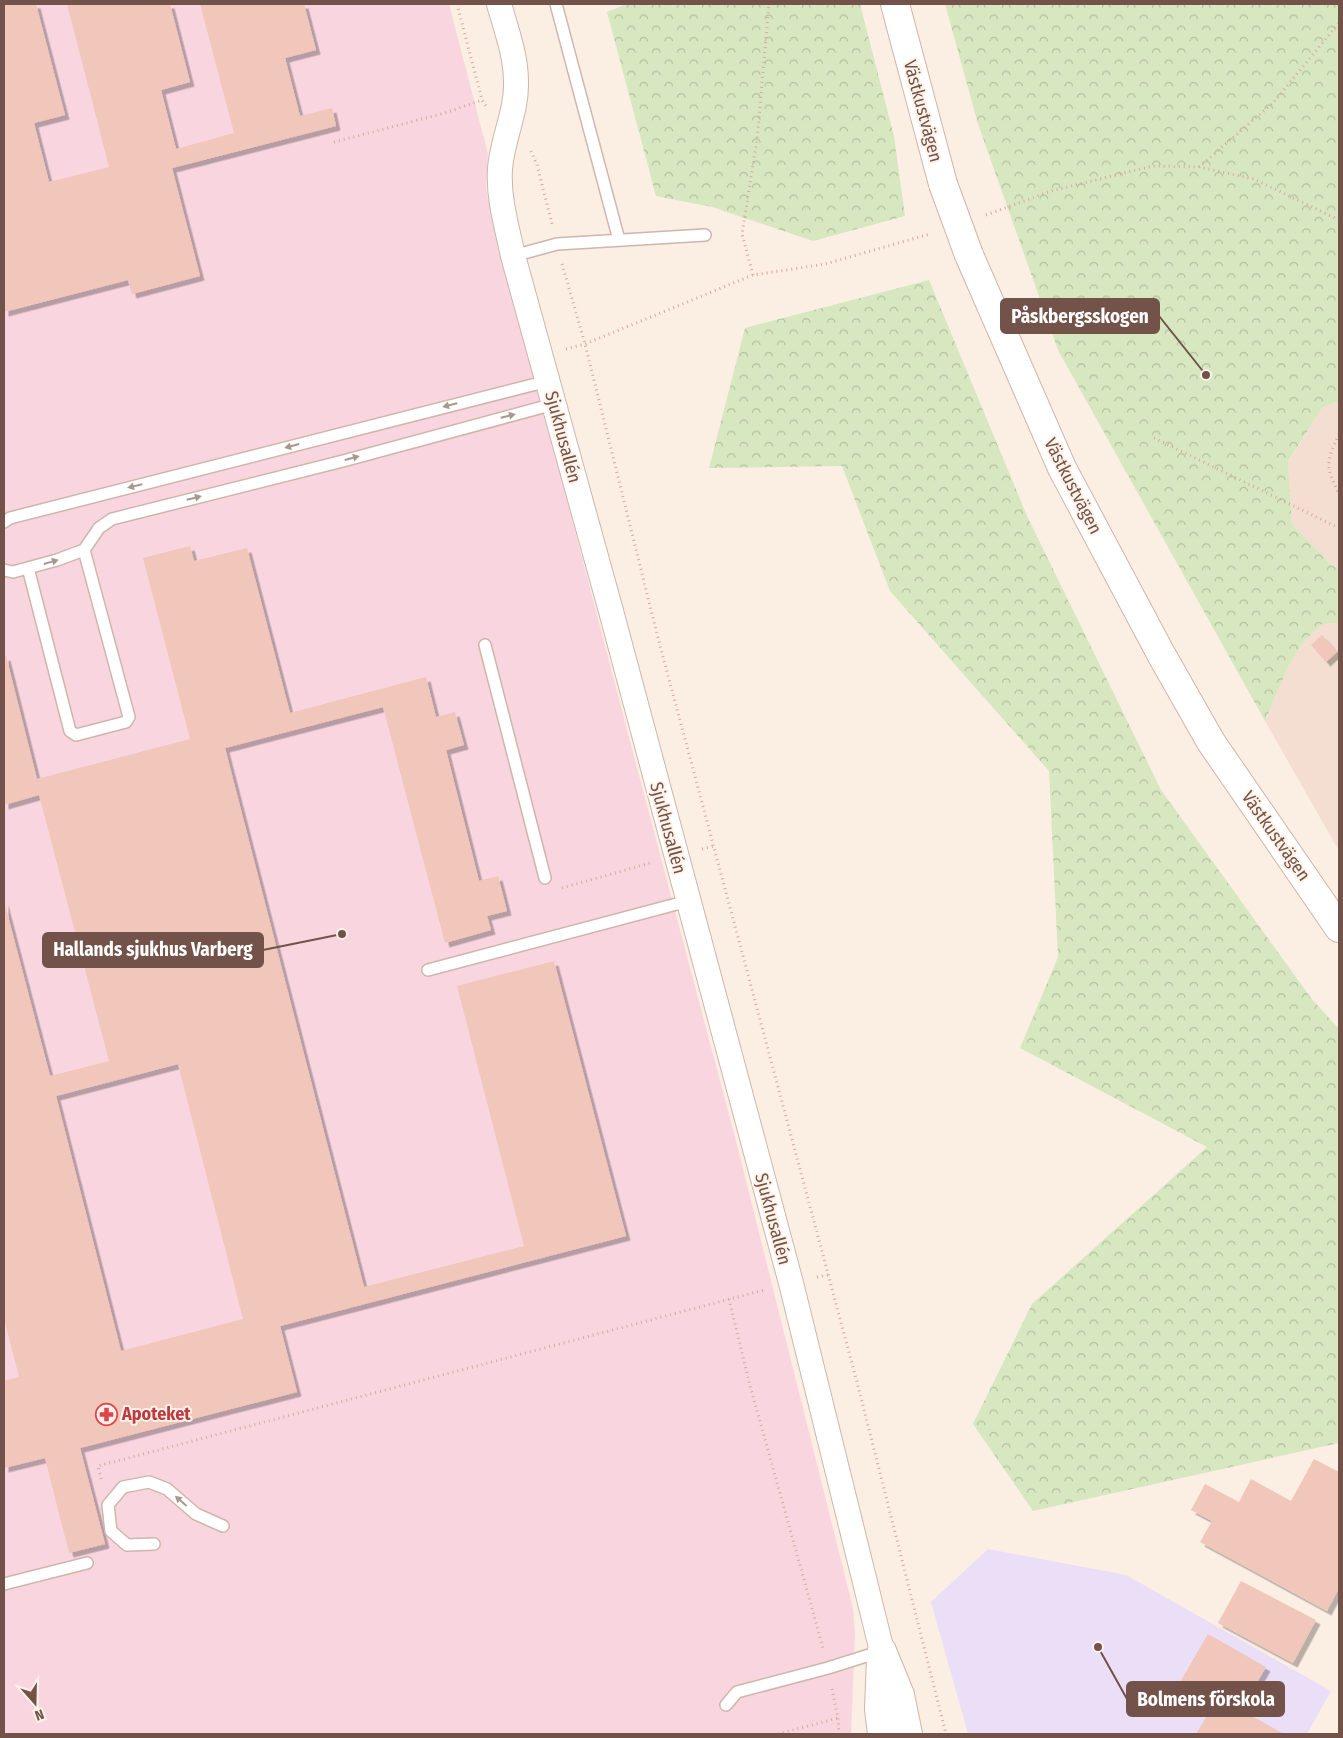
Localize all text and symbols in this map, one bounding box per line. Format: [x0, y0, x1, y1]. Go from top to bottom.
street label: Västkustvägen [899, 58, 947, 164]
callout: Påskbergsskogen [1001, 299, 1159, 333]
text: Påskbergsskogen [1011, 305, 1149, 328]
street label: Sjukhusallén [540, 389, 586, 485]
one-way arrow [442, 402, 457, 410]
one-way arrow [501, 412, 516, 420]
street label: Västkustvägen [1039, 434, 1107, 538]
one-way arrow [285, 442, 300, 450]
one-way arrow [344, 454, 359, 462]
one-way arrow [127, 482, 142, 490]
one-way arrow [187, 494, 202, 502]
one-way arrow [44, 557, 59, 565]
street label: Sjukhusallén [645, 780, 691, 876]
street label: Västkustvägen [1237, 787, 1315, 885]
callout: Hallands sjukhus Varberg [43, 933, 263, 967]
text: Hallands sjukhus Varberg [53, 938, 253, 961]
street label: Sjukhusallén [750, 1171, 796, 1267]
pharmacy icon: Apoteket [94, 1402, 118, 1426]
place label: Apoteket [121, 1403, 191, 1425]
one-way arrow [175, 1496, 188, 1507]
north arrow [10, 1678, 60, 1728]
callout: Bolmens förskola [1127, 1682, 1284, 1716]
text: Bolmens förskola [1137, 1688, 1275, 1711]
text: N [32, 1705, 46, 1724]

